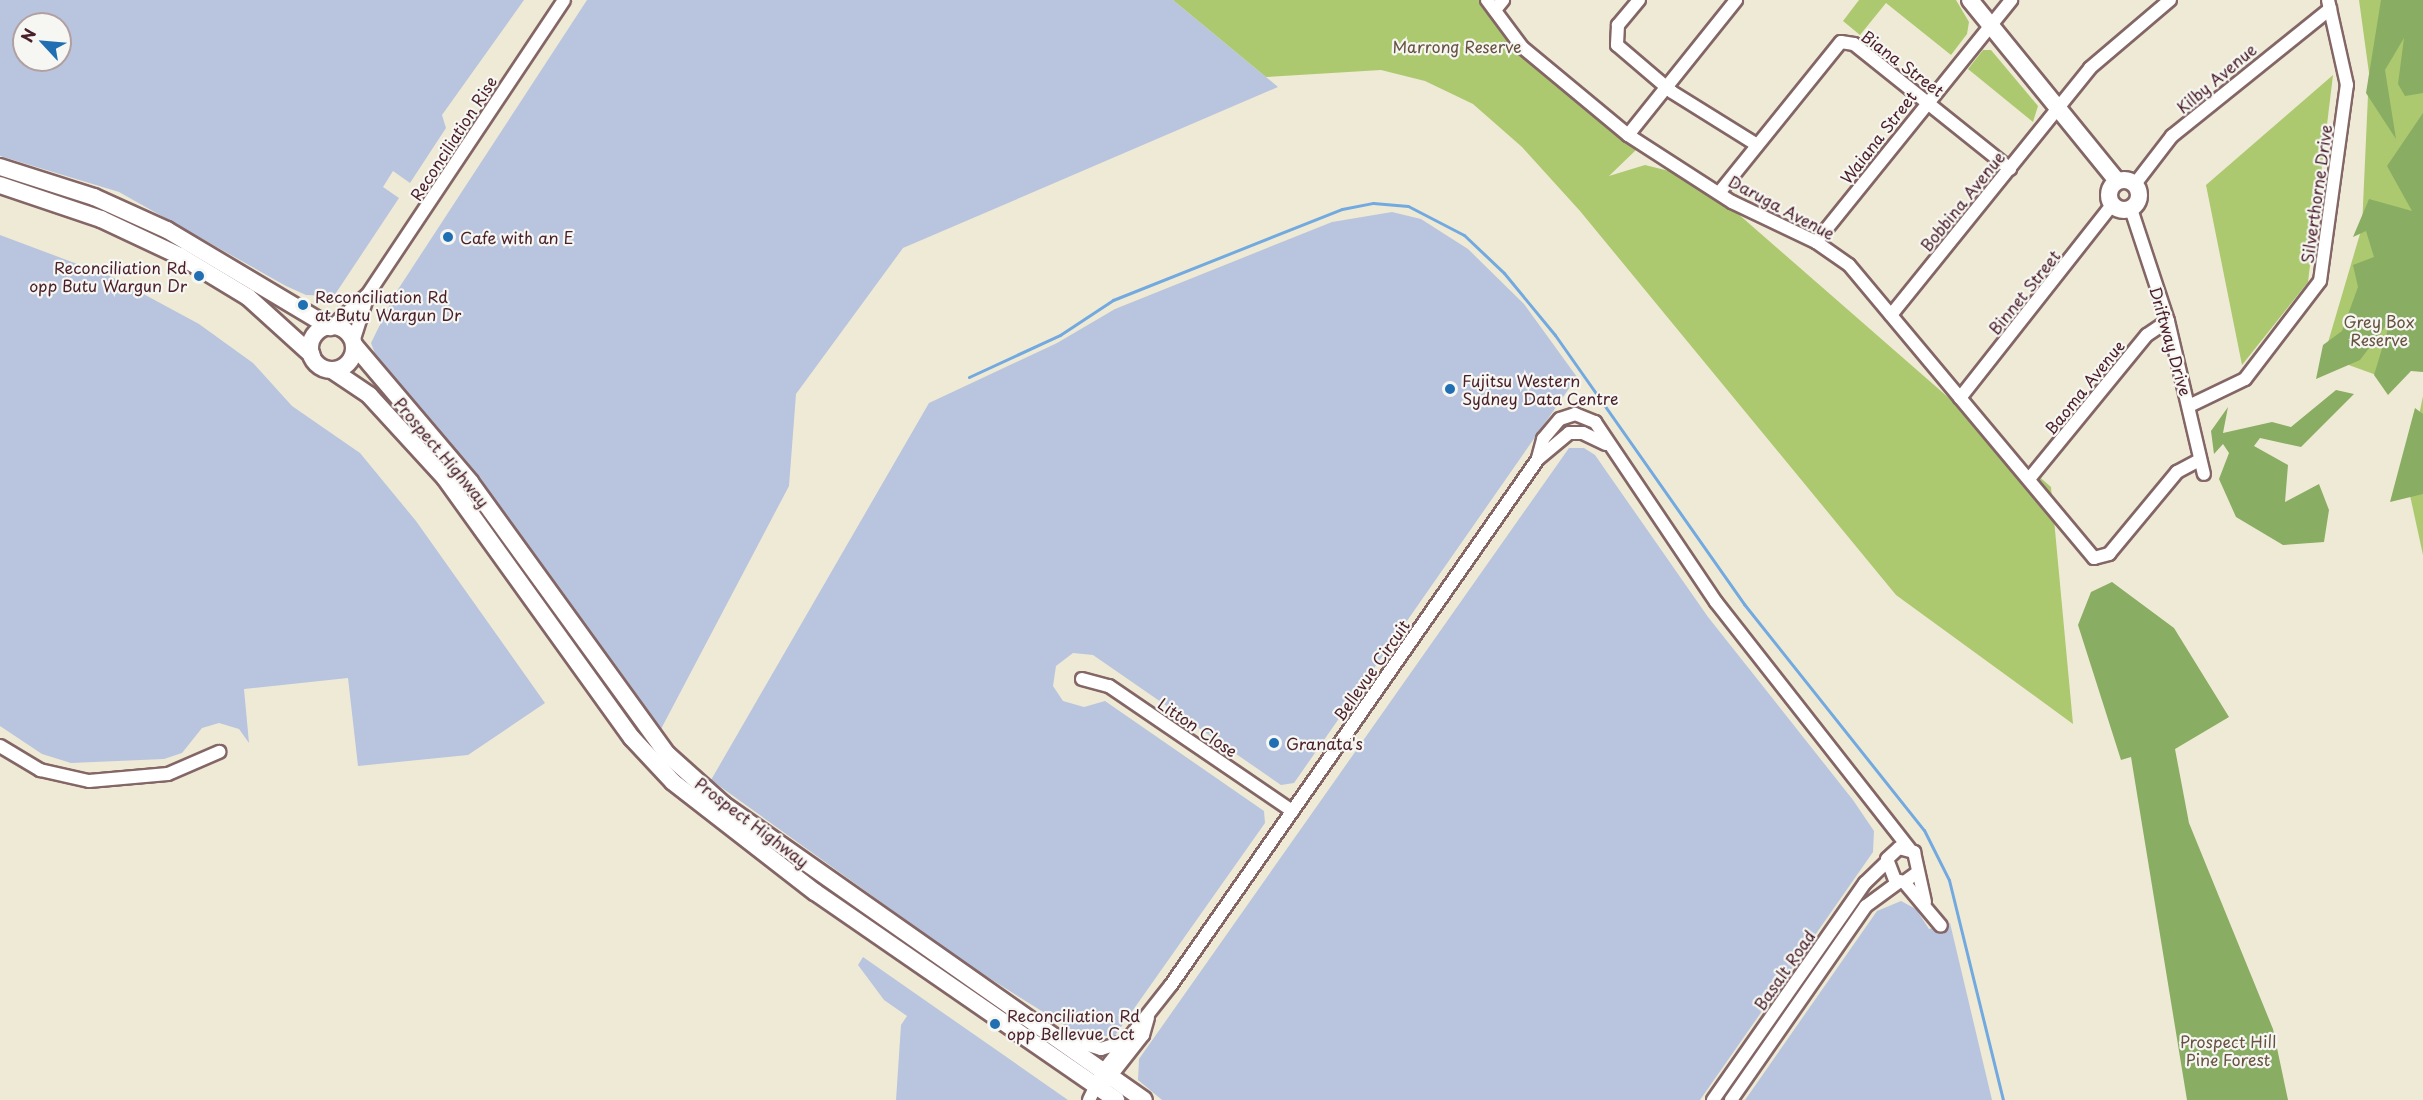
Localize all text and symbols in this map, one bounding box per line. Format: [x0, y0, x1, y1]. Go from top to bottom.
north arrow [12, 12, 72, 72]
text: N [14, 24, 41, 46]
street label: Biana Street [1858, 26, 1948, 100]
park label: Marrong Reserve [1392, 36, 1522, 56]
street label: Kilby Avenue [2172, 39, 2260, 117]
street label: Reconciliation Rise [406, 73, 500, 203]
street label: Waiana Street [1836, 87, 1920, 187]
street label: Silverthorne Drive [2297, 123, 2335, 265]
street label: Bobbina Avenue [1916, 148, 2008, 254]
street label: Daruga Avenue [1726, 171, 1838, 243]
place label: Cafe with an E [460, 227, 574, 247]
marker: Cafe with an E [441, 230, 455, 244]
street label: Binnet Street [1984, 246, 2064, 338]
place label: Reconciliation Rd opp Butu Wargun Dr [27, 257, 187, 295]
marker: Reconciliation Rd opp Butu Wargun Dr [192, 269, 206, 283]
street label: Driftway Drive [2146, 284, 2196, 398]
place label: Reconciliation Rd at Butu Wargun Dr [315, 286, 463, 324]
marker: Reconciliation Rd at Butu Wargun Dr [296, 298, 310, 312]
park label: Grey Box Reserve [2343, 311, 2415, 349]
street label: Baoma Avenue [2040, 336, 2128, 438]
place label: Fujitsu Western Sydney Data Centre [1462, 370, 1621, 408]
marker: Fujitsu Western Sydney Data Centre [1443, 382, 1457, 396]
street label: Prospect Highway [390, 393, 494, 511]
street label: Bellevue Circuit [1328, 615, 1414, 725]
street label: Litton Close [1155, 693, 1241, 761]
place label: Granata's [1286, 733, 1363, 753]
marker: Granata's [1267, 736, 1281, 750]
street label: Prospect Highway [691, 773, 813, 871]
street label: Basalt Road [1749, 926, 1819, 1014]
place label: Reconciliation Rd opp Bellevue Cct [1007, 1005, 1140, 1043]
marker: Reconciliation Rd opp Bellevue Cct [988, 1017, 1002, 1031]
park label: Prospect Hill Pine Forest [2180, 1031, 2276, 1069]

